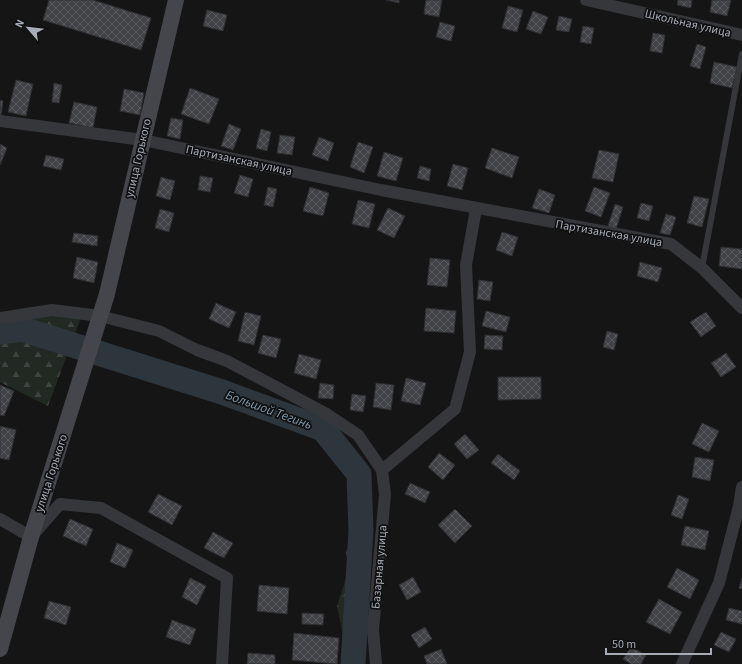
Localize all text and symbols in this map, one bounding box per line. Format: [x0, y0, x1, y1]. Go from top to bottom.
street label: Школьная улица [643, 5, 733, 42]
north arrow [8, 8, 48, 48]
text: N [11, 17, 28, 30]
street label: улица Горького [121, 117, 156, 199]
street label: Партизанская улица [184, 141, 294, 180]
street label: Партизанская улица [554, 216, 664, 251]
water label: Большой Тегинь [223, 386, 314, 434]
street label: улица Горького [31, 432, 72, 514]
street label: Базарная улица [367, 524, 392, 610]
scale bar [606, 630, 711, 656]
text: 50 m [612, 636, 636, 653]

